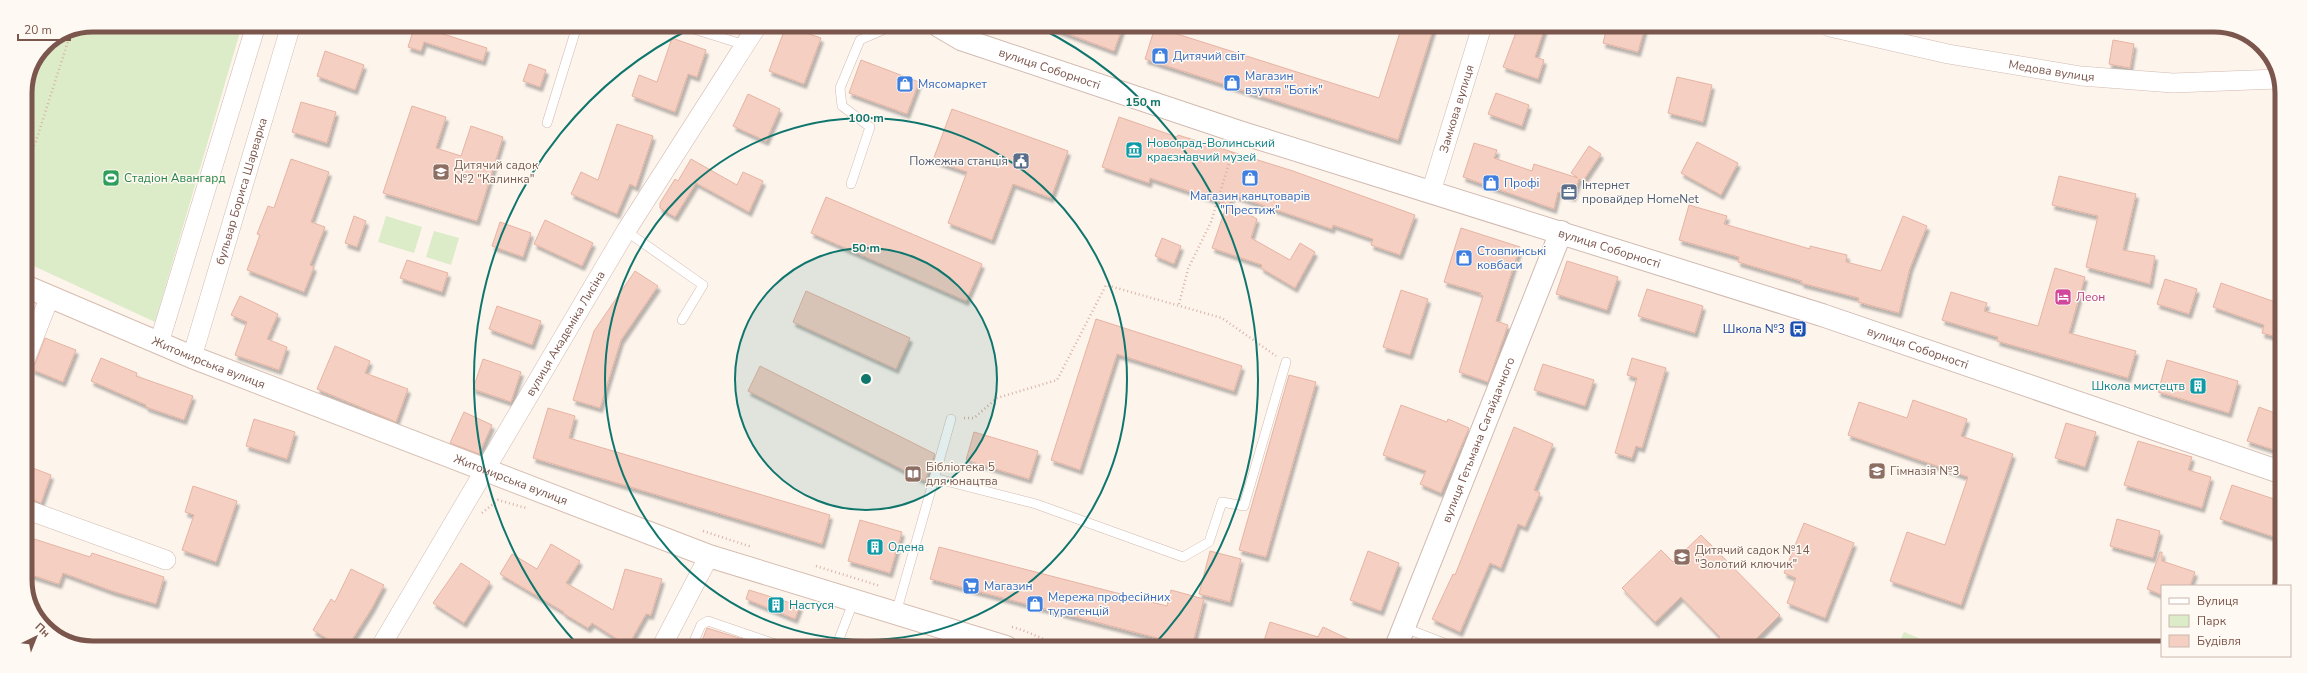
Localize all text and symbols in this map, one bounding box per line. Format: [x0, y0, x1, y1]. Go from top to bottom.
scale bar [18, 16, 70, 42]
text: 20 m [24, 22, 52, 38]
street label: вулиця Соборності [997, 44, 1103, 93]
shop icon: Дитячий світ [1150, 46, 1170, 66]
place label: Дитячий світ [1173, 48, 1246, 64]
street label: Медова вулиця [2007, 56, 2095, 85]
street label: Замкова вулиця [1435, 63, 1478, 155]
place label: Магазин взуття "Ботік" [1245, 68, 1323, 98]
shop icon: Магазин взуття "Ботік" [1222, 73, 1242, 93]
shop icon: Мясомаркет [895, 74, 915, 94]
place label: Мясомаркет [918, 76, 988, 92]
text: 150 m [1125, 94, 1161, 110]
text: 100 m [848, 110, 884, 126]
street label: бульвар Бориса Шарварка [212, 116, 271, 267]
place label: Новоград-Волинський краєзнавчий музей [1147, 135, 1275, 165]
museum icon: Новоград-Волинський краєзнавчий музей [1124, 140, 1144, 160]
public building icon: Пожежна станція [1011, 151, 1031, 171]
place label: Пожежна станція [909, 153, 1008, 169]
place label: Дитячий садок №2 "Калинка" [454, 157, 539, 187]
school or university icon: Дитячий садок №2 "Калинка" [431, 162, 451, 182]
sports icon: Стадіон Авангард [101, 168, 121, 188]
shop icon: Магазин канцтоварів "Престиж" [1240, 168, 1260, 188]
place label: Стадіон Авангард [124, 170, 226, 186]
shop icon: Профі [1481, 173, 1501, 193]
place label: Профі [1504, 175, 1540, 191]
place label: Інтернет провайдер HomeNet [1582, 177, 1699, 207]
office icon: Інтернет провайдер HomeNet [1559, 182, 1579, 202]
place label: Магазин канцтоварів "Престиж" [1190, 188, 1311, 218]
street label: вулиця Соборності [1556, 225, 1663, 272]
text: 50 m [852, 240, 880, 256]
place label: Стовпинські ковбаси [1477, 243, 1546, 273]
shop icon: Стовпинські ковбаси [1454, 248, 1474, 268]
street label: вулиця Академіка Лисіна [522, 268, 609, 399]
hotel icon: Леон [2053, 287, 2073, 307]
place label: Леон [2076, 289, 2105, 305]
bus stop icon: Школа №3 [1788, 319, 1808, 339]
place label: Школа №3 [1723, 321, 1785, 337]
street label: вулиця Соборності [1865, 323, 1971, 373]
street label: Житомирська вулиця [149, 333, 268, 392]
street label: вулиця Гетьмана Сагайдачного [1438, 354, 1519, 525]
centre of rings [859, 372, 873, 386]
building icon: Школа мистецтв [2188, 376, 2208, 396]
place label: Школа мистецтв [2091, 378, 2185, 394]
street label: Житомирська вулиця [451, 451, 570, 509]
place label: Бібліотека 5 для юнацтва [926, 459, 998, 489]
school or university icon: Гімназія №3 [1867, 461, 1887, 481]
place label: Гімназія №3 [1890, 463, 1959, 479]
library icon: Бібліотека 5 для юнацтва [903, 464, 923, 484]
building icon: Одена [865, 537, 885, 557]
place label: Одена [888, 539, 924, 555]
place label: Дитячий садок №14 "Золотий ключик" [1695, 542, 1810, 572]
school or university icon: Дитячий садок №14 "Золотий ключик" [1672, 547, 1692, 567]
supermarket icon: Магазин [961, 576, 981, 596]
place label: Магазин [984, 578, 1032, 594]
legend [2161, 585, 2291, 657]
place label: Мережа професійних турагенцій [1048, 589, 1171, 619]
text: Вулиця [2197, 593, 2239, 609]
shop icon: Мережа професійних турагенцій [1025, 594, 1045, 614]
building icon: Настуся [766, 595, 786, 615]
place label: Настуся [789, 597, 834, 613]
text: Парк [2197, 613, 2227, 629]
north arrow [16, 617, 56, 657]
text: Пн [32, 619, 53, 641]
text: Будівля [2197, 633, 2241, 649]

